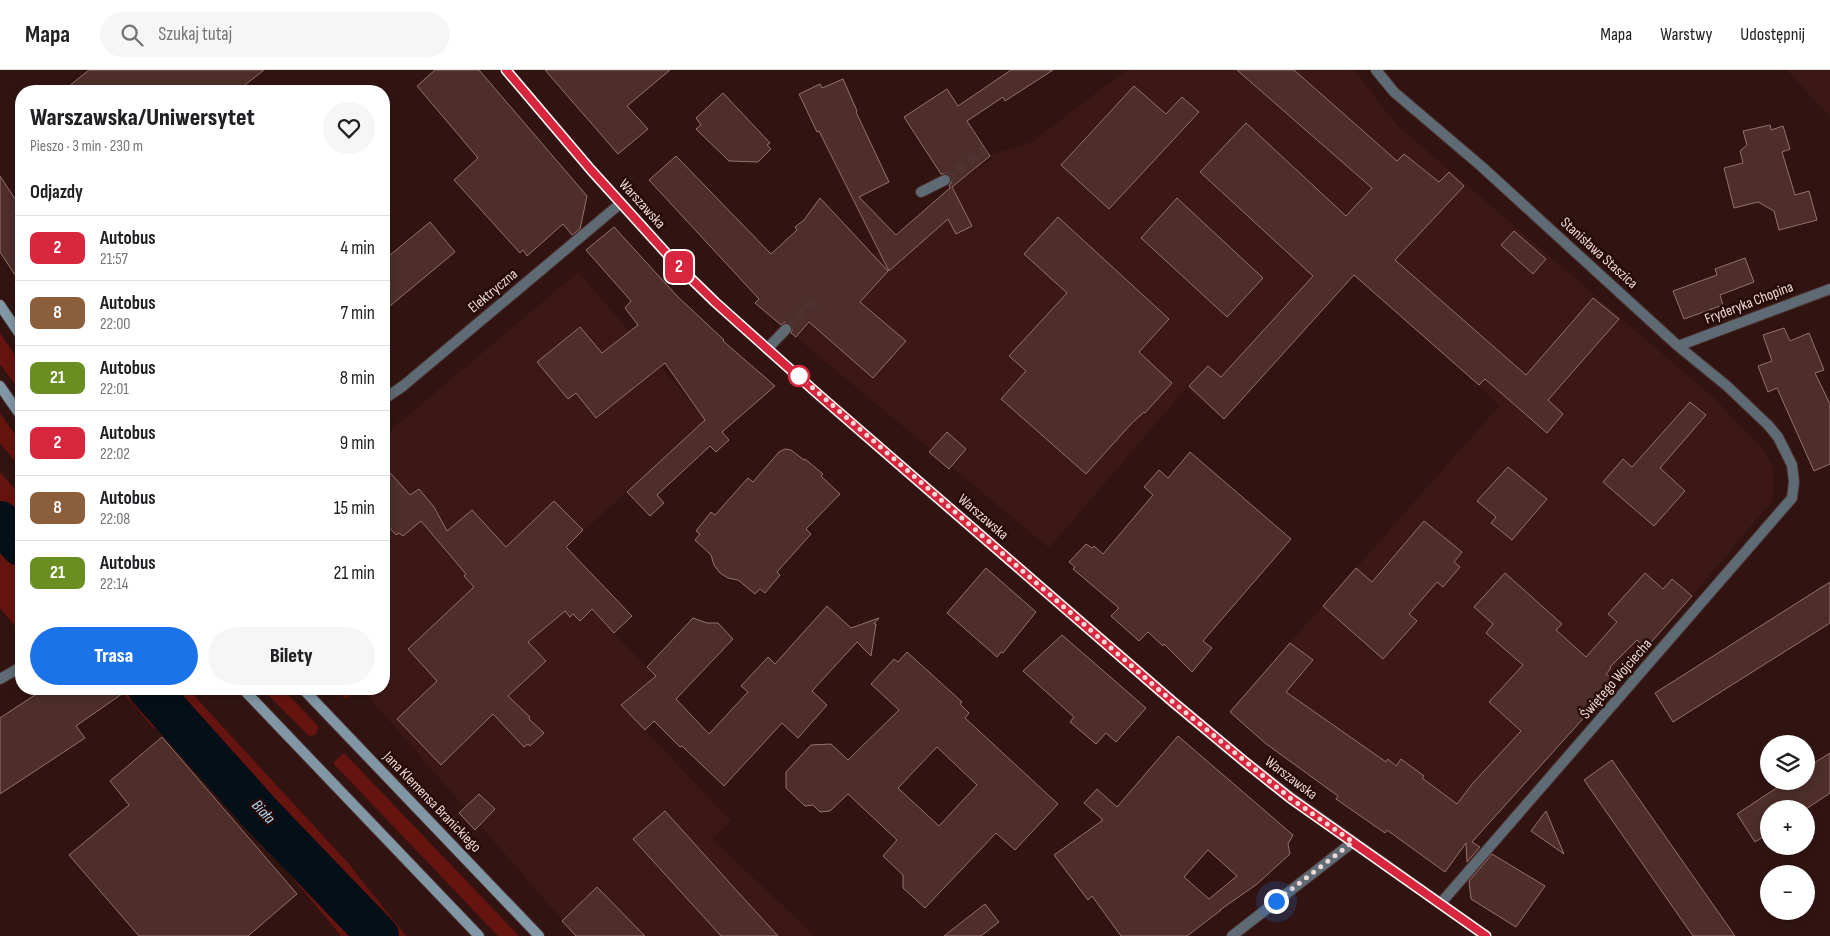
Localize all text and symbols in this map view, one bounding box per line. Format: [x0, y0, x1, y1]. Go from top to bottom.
search box [100, 12, 450, 57]
text: Mapa [25, 20, 70, 49]
icon: search [118, 21, 146, 49]
text: Szukaj tutaj [158, 23, 232, 46]
text: Mapa [1600, 24, 1632, 45]
text: Warstwy [1660, 24, 1712, 45]
text: Udostępnij [1740, 24, 1805, 45]
button: heart [323, 102, 375, 154]
text: Warszawska/Uniwersytet [30, 103, 255, 132]
text: Pieszo · 3 min · 230 m [30, 137, 143, 156]
street label: Warszawska [615, 175, 670, 233]
text: Odjazdy [30, 181, 83, 204]
street label: Stanisława Staszica [1556, 213, 1642, 293]
text: Autobus [100, 227, 156, 250]
text: 2 [54, 237, 61, 258]
text: 4 min [340, 237, 375, 260]
text: 21:57 [100, 250, 128, 269]
line badge: 2 [663, 251, 695, 283]
text: 2 [675, 256, 683, 277]
street label: Elektryczna [464, 265, 522, 317]
street label: Fryderyka Chopina [1702, 277, 1796, 329]
text: Autobus [100, 292, 156, 315]
text: 8 [53, 302, 62, 323]
text: 7 min [341, 302, 375, 325]
text: 22:00 [100, 315, 130, 334]
text: Autobus [100, 357, 156, 380]
unlabelled marker [788, 365, 810, 387]
text: 21 [50, 367, 65, 388]
text: 8 min [340, 367, 375, 390]
text: 22:01 [100, 380, 129, 399]
text: Autobus [100, 422, 156, 445]
text: 2 [54, 432, 61, 453]
text: 9 min [340, 432, 375, 455]
text: 22:02 [100, 445, 130, 464]
text: Autobus [100, 487, 156, 510]
street label: Warszawska [954, 490, 1012, 544]
text: 8 [53, 497, 62, 518]
text: 15 min [334, 497, 375, 520]
text: 22:08 [100, 510, 130, 529]
text: Autobus [100, 552, 156, 575]
text: 21 [50, 562, 65, 583]
text: 21 min [334, 562, 375, 585]
text: 22:14 [100, 575, 129, 594]
button: Trasa [30, 627, 198, 685]
button: Bilety [208, 627, 375, 685]
street label: Świętego Wojciecha [1576, 635, 1656, 723]
map controls [1760, 735, 1815, 920]
button: layers [1760, 735, 1815, 790]
street label: Jana Klemensa Branickiego [378, 747, 485, 856]
street label: Warszawska [1261, 752, 1321, 804]
water label: Biała [247, 796, 279, 828]
button: + [1760, 800, 1815, 855]
button: − [1760, 865, 1815, 920]
your location [1264, 889, 1289, 914]

